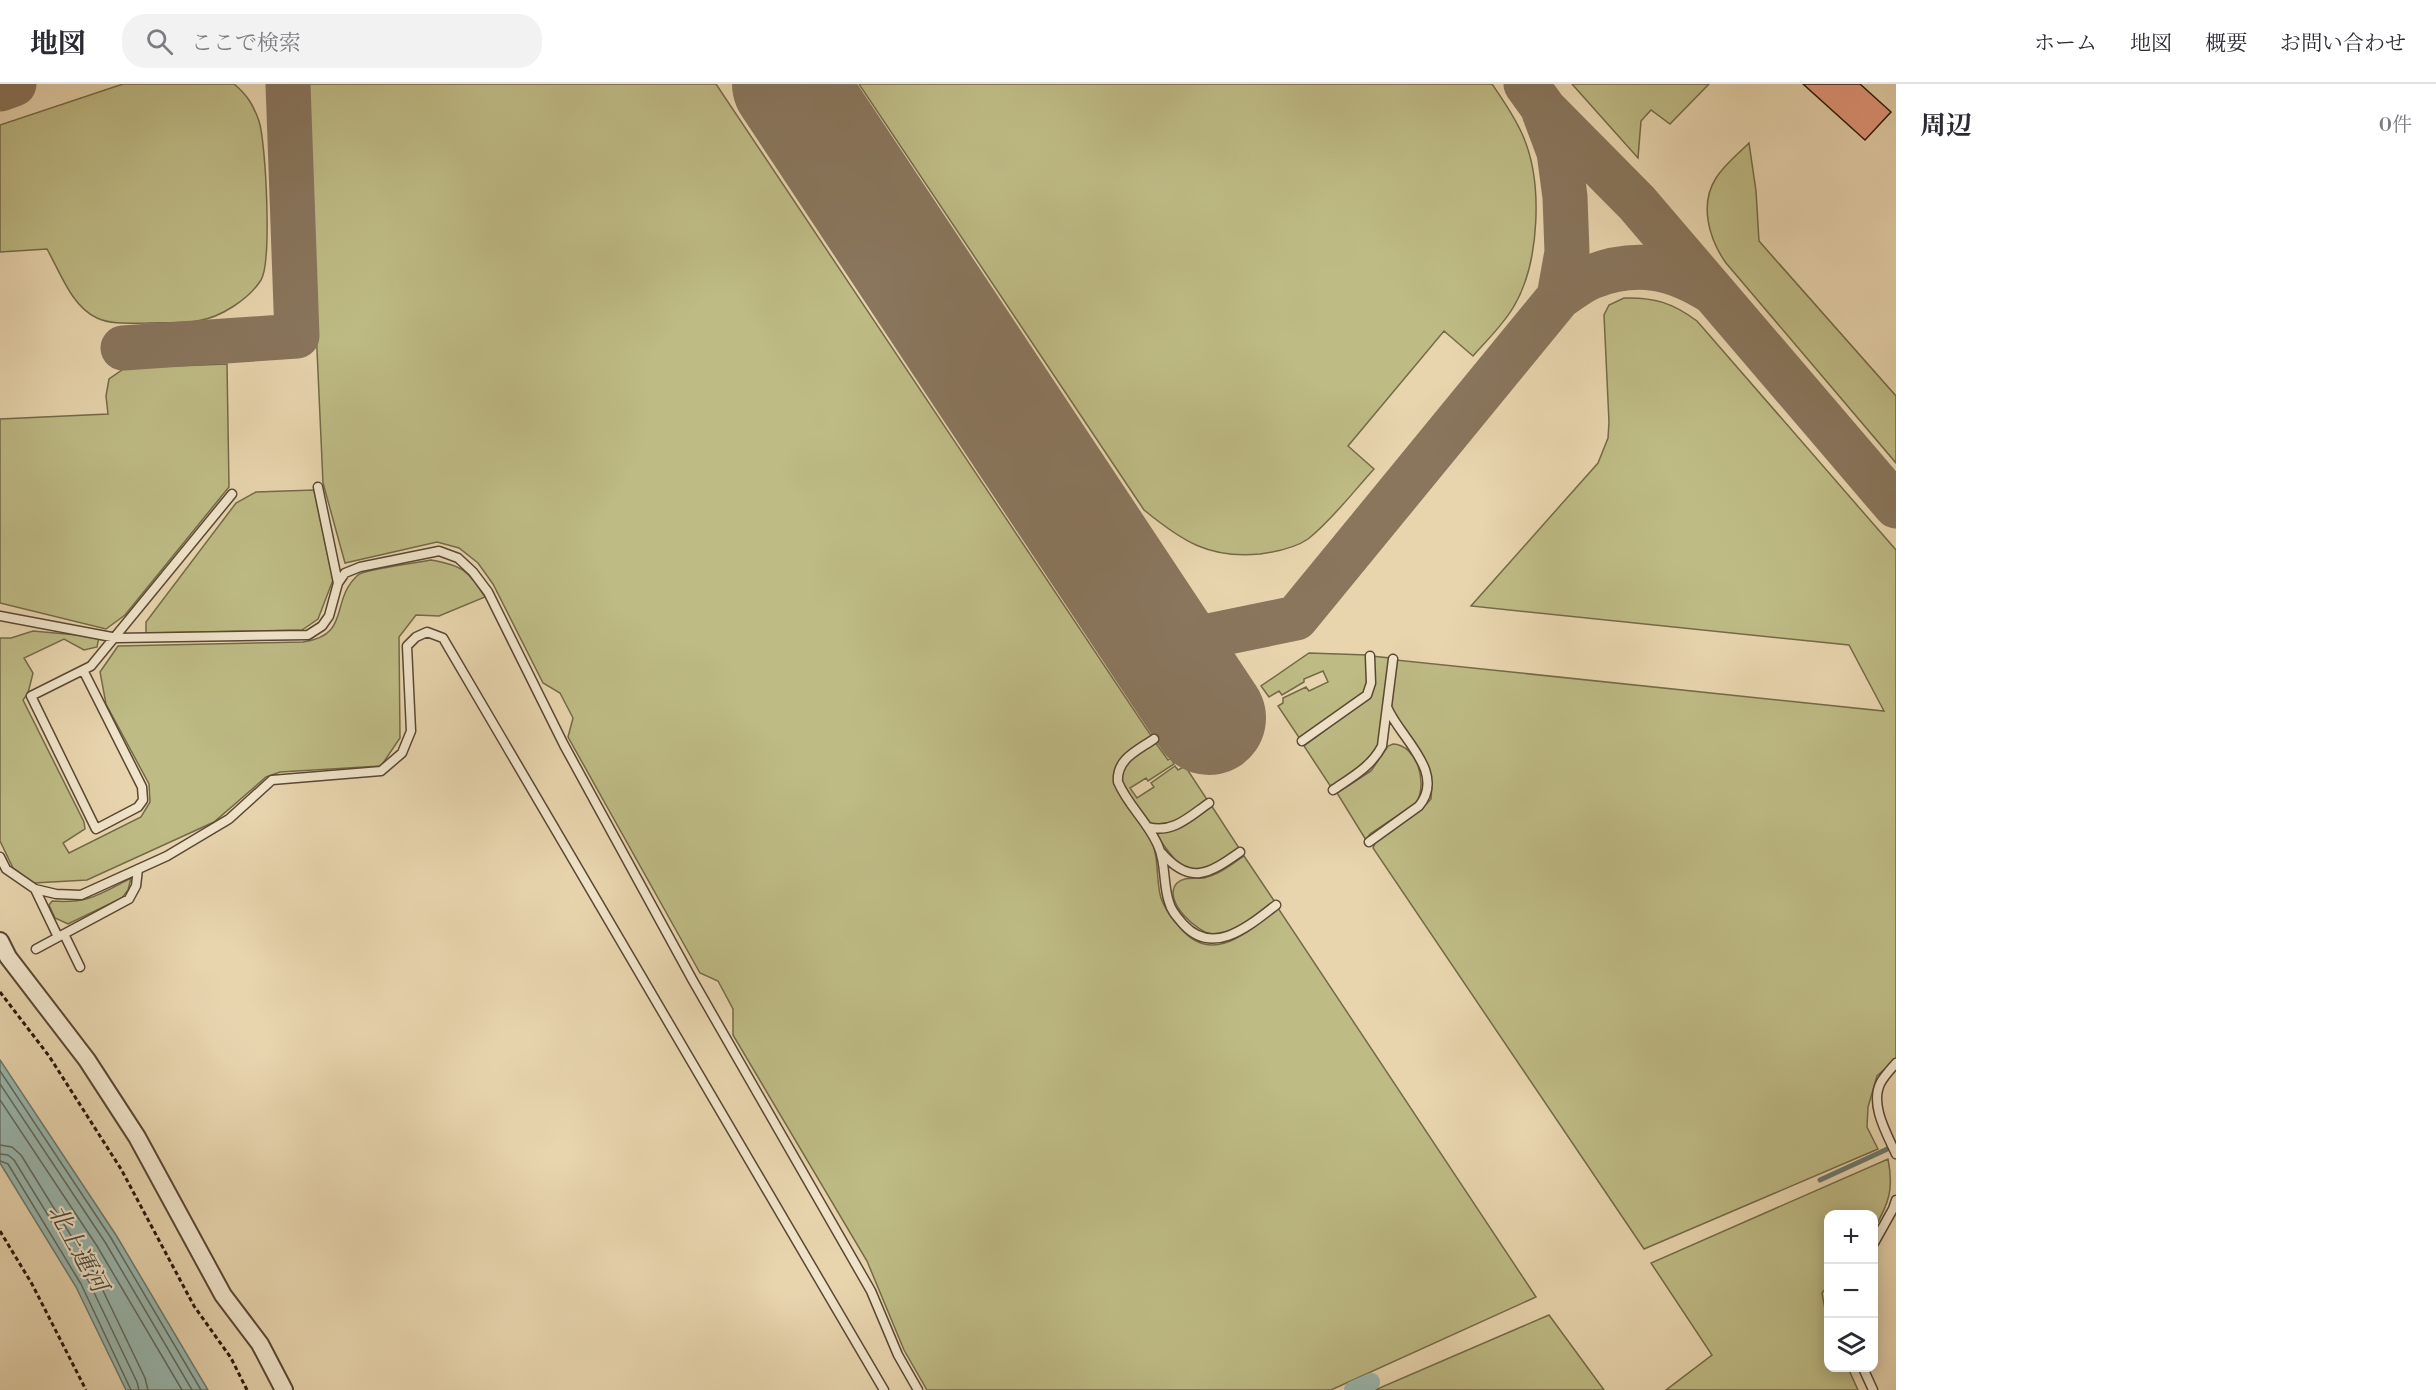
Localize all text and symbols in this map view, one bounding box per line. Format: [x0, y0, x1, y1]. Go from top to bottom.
search box [122, 14, 542, 68]
icon: search [143, 25, 176, 58]
text: 地図 [30, 27, 86, 62]
text: ここで検索 [191, 30, 301, 57]
text: ホーム [2034, 31, 2097, 57]
text: 地図 [2130, 31, 2172, 57]
text: 概要 [2205, 31, 2247, 57]
text: お問い合わせ [2280, 31, 2406, 57]
text: 周辺 [1920, 110, 1972, 142]
text: 0件 [2379, 113, 2412, 138]
water label: 北上運河 [41, 1199, 115, 1301]
map controls [1824, 1210, 1878, 1372]
button: + [1824, 1210, 1878, 1264]
button: − [1824, 1264, 1878, 1318]
button: layers [1824, 1318, 1878, 1372]

